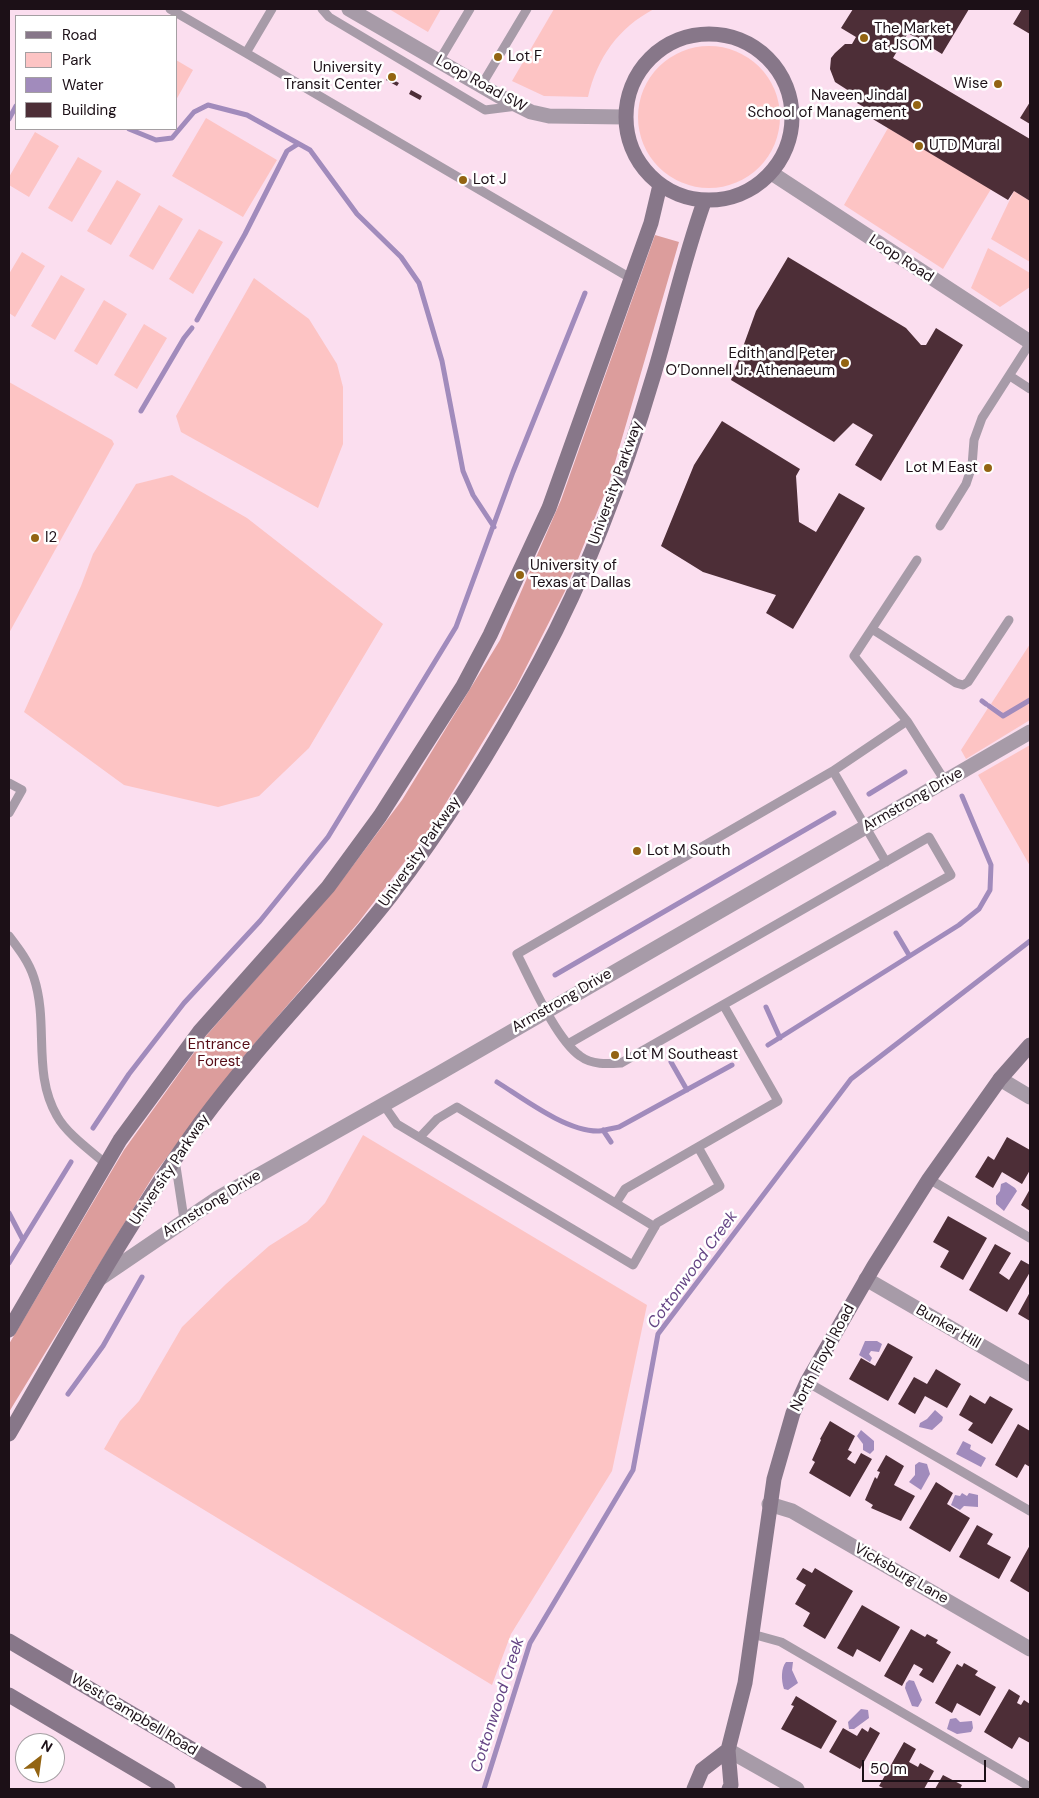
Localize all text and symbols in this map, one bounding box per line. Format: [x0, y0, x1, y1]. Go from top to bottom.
legend [15, 15, 178, 130]
place label: The Market at JSOM [874, 20, 951, 55]
text: Road [62, 25, 97, 45]
marker: The Market at JSOM [858, 32, 870, 44]
place label: Lot F [508, 48, 542, 66]
text: Park [62, 50, 92, 70]
marker: Lot F [492, 51, 504, 63]
street label: Loop Road SW [433, 52, 529, 116]
place label: University Transit Center [283, 59, 382, 94]
marker: University Transit Center [386, 71, 398, 83]
text: Water [62, 75, 103, 95]
place label: Wise [954, 75, 988, 93]
marker: Wise [992, 78, 1004, 90]
place label: Naveen Jindal School of Management [747, 87, 907, 122]
marker: Naveen Jindal School of Management [911, 99, 923, 111]
text: Building [62, 100, 117, 120]
place label: UTD Mural [929, 137, 1000, 155]
marker: UTD Mural [913, 140, 925, 152]
place label: Lot J [473, 171, 507, 189]
marker: Lot J [457, 174, 469, 186]
street label: Loop Road [865, 231, 937, 287]
place label: Edith and Peter O’Donnell Jr. Athenaeum [666, 345, 835, 380]
marker: Edith and Peter O’Donnell Jr. Athenaeum [839, 357, 851, 369]
street label: University Parkway [585, 419, 647, 547]
place label: Lot M East [906, 459, 978, 477]
marker: Lot M East [982, 462, 994, 474]
place label: I2 [45, 529, 57, 547]
marker: I2 [29, 532, 41, 544]
place label: University of Texas at Dallas [530, 557, 631, 592]
marker: University of Texas at Dallas [514, 569, 526, 581]
street label: Armstrong Drive [860, 764, 966, 836]
street label: University Parkway [375, 794, 465, 910]
place label: Lot M South [647, 842, 730, 860]
marker: Lot M South [631, 845, 643, 857]
street label: Armstrong Drive [509, 965, 615, 1037]
park label: Entrance Forest [188, 1036, 250, 1071]
place label: Lot M Southeast [625, 1046, 738, 1064]
marker: Lot M Southeast [609, 1049, 621, 1061]
street label: University Parkway [126, 1111, 214, 1229]
street label: Armstrong Drive [159, 1167, 265, 1241]
water label: Cottonwood Creek [644, 1207, 742, 1333]
street label: North Floyd Road [787, 1301, 859, 1415]
street label: Bunker Hill [912, 1301, 984, 1353]
street label: Vicksburg Lane [851, 1540, 951, 1608]
water label: Cottonwood Creek [467, 1635, 529, 1775]
street label: West Campbell Road [67, 1670, 201, 1760]
north arrow [15, 1733, 65, 1783]
text: N [38, 1736, 56, 1756]
scale bar [864, 1750, 988, 1782]
text: 50 m [870, 1759, 907, 1779]

